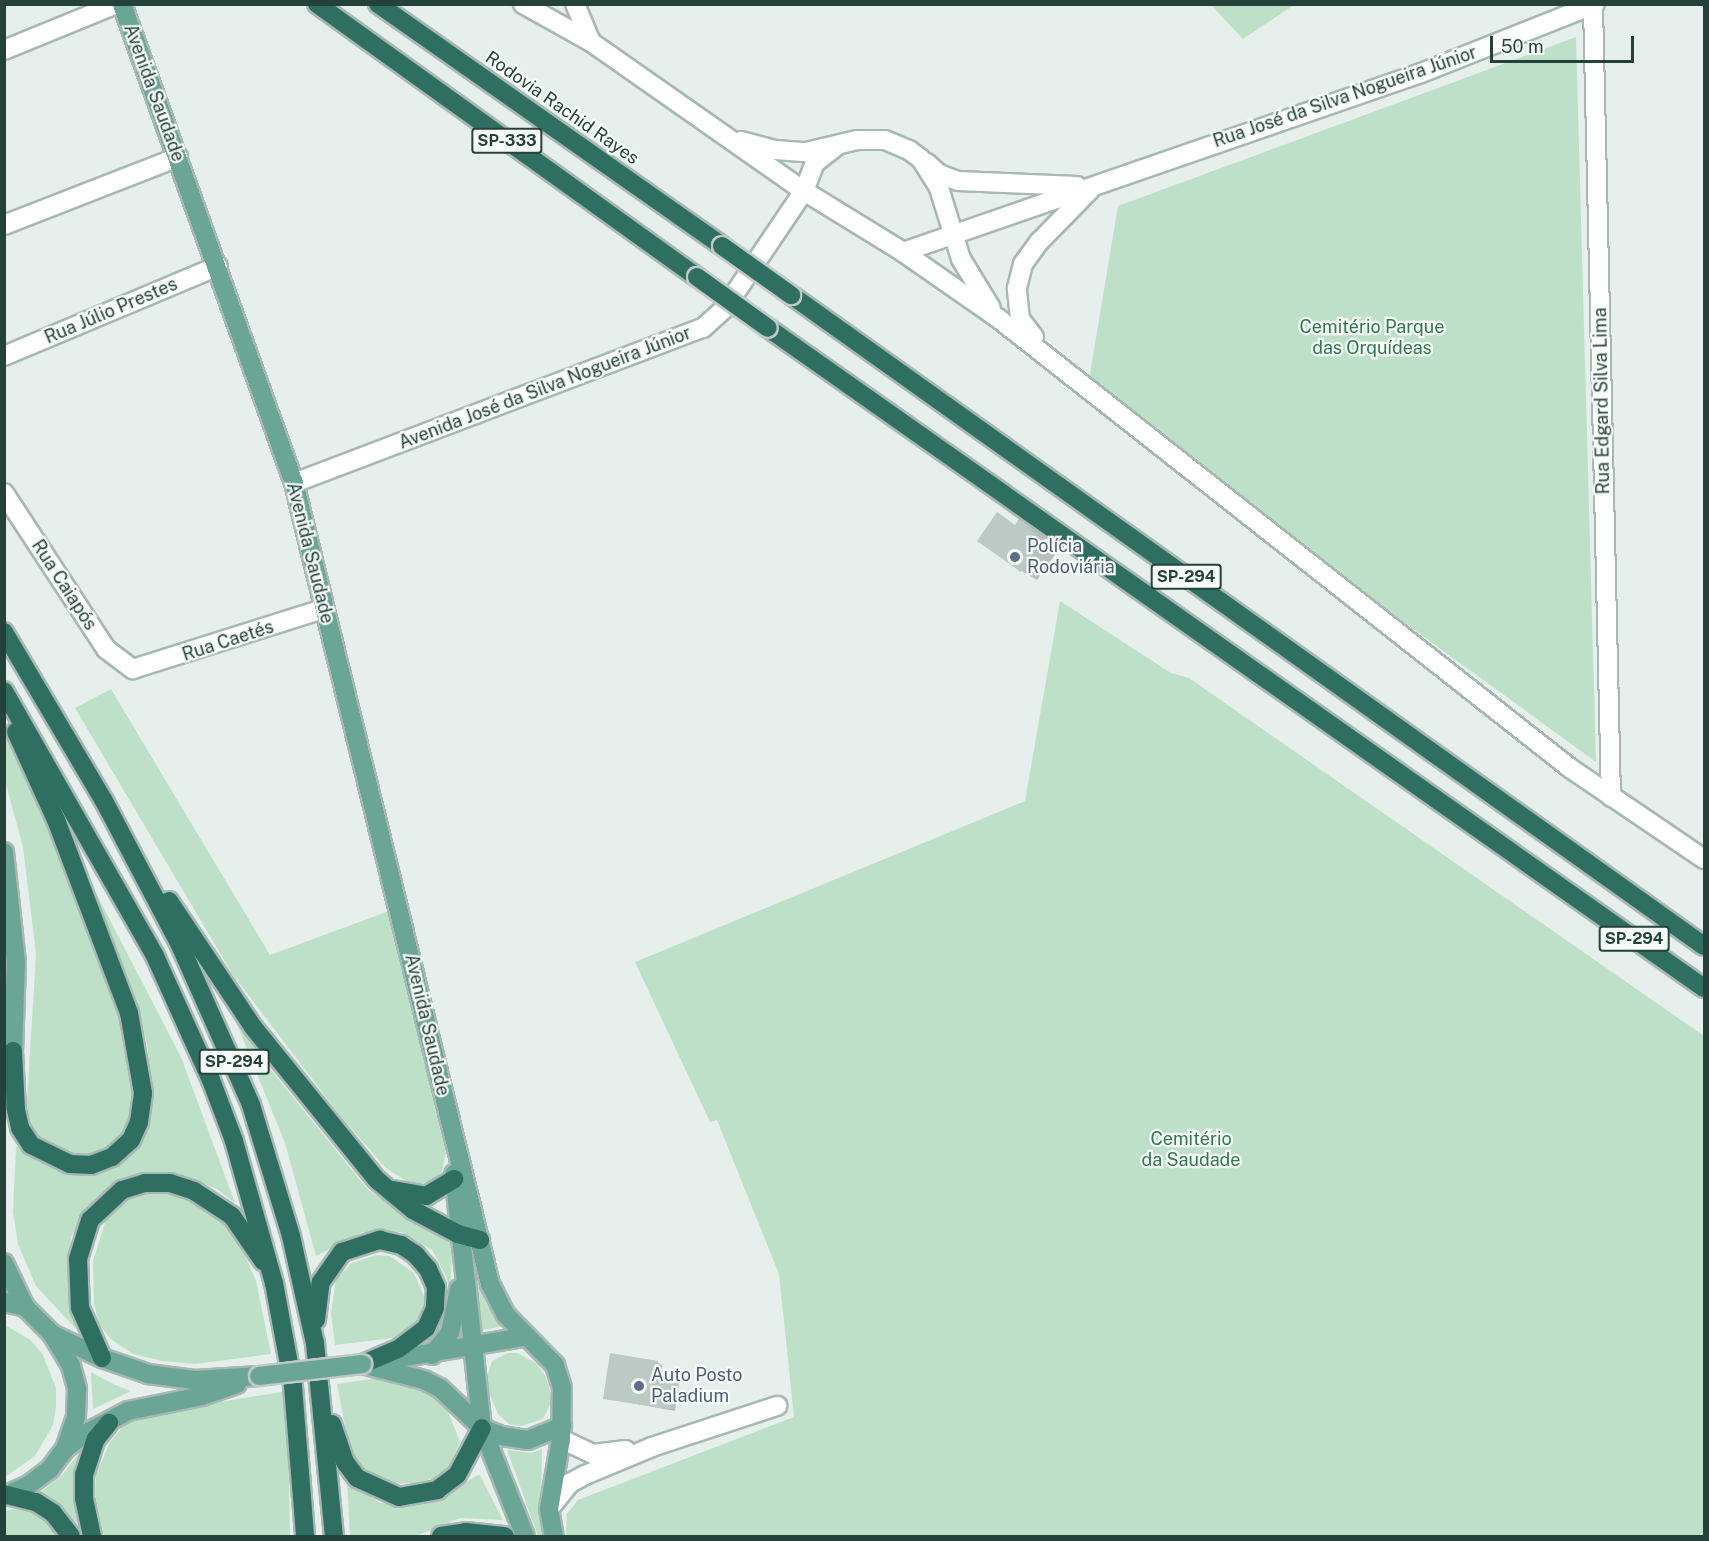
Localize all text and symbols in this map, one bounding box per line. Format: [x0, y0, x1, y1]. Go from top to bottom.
street label: Avenida Saudade [119, 21, 189, 165]
scale bar [1493, 24, 1637, 62]
text: 50 m [1501, 36, 1544, 57]
street label: Rua José da Silva Nogueira Júnior [1210, 42, 1480, 152]
street label: Rodovia Rachid Rayes [481, 47, 643, 169]
road number: SP-333 [471, 128, 543, 154]
street label: Rua Júlio Prestes [41, 273, 181, 349]
street label: Rua Edgard Silva Lima [1590, 307, 1614, 495]
park label: Cemitério Parque das Orquídeas [1299, 317, 1445, 360]
street label: Avenida José da Silva Nogueira Júnior [396, 322, 694, 454]
street label: Avenida Saudade [282, 480, 338, 626]
street label: Rua Caiapós [27, 536, 101, 634]
place label: Polícia Rodoviária [1027, 536, 1115, 578]
marker: Polícia Rodoviária [1008, 550, 1022, 564]
road number: SP-294 [1150, 564, 1222, 590]
street label: Rua Caetés [180, 616, 276, 666]
road number: SP-294 [1598, 926, 1670, 952]
street label: Avenida Saudade [400, 952, 454, 1098]
road number: SP-294 [198, 1049, 270, 1075]
park label: Cemitério da Saudade [1141, 1129, 1241, 1172]
place label: Auto Posto Paladium [651, 1365, 743, 1408]
marker: Auto Posto Paladium [632, 1379, 646, 1393]

